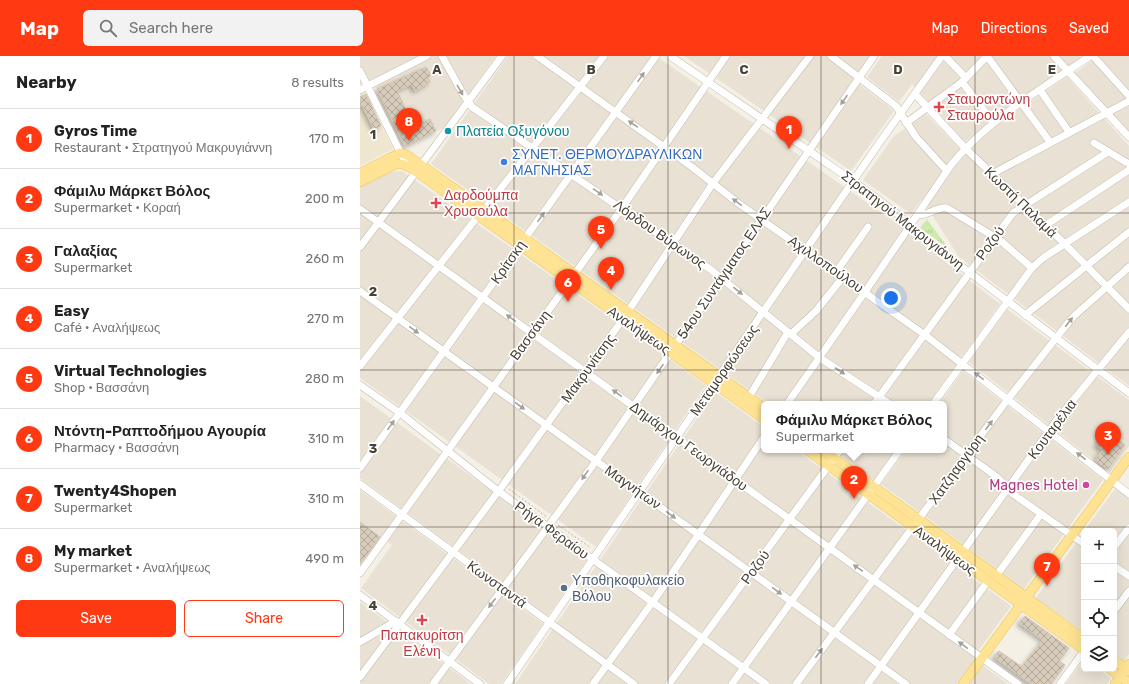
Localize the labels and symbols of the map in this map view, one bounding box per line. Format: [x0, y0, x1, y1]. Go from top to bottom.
text: A [432, 62, 442, 77]
text: B [586, 62, 596, 77]
text: C [739, 62, 749, 77]
text: D [893, 62, 903, 77]
text: E [1048, 62, 1056, 77]
one-way arrow [637, 72, 645, 83]
one-way arrow [457, 84, 464, 96]
place label: Σταυραντώνη Σταυρούλα [947, 91, 1030, 124]
one-way arrow [840, 94, 848, 105]
marker: Σταυραντώνη Σταυρούλα [934, 102, 944, 112]
pin: 8 [396, 108, 422, 141]
pin: 1 [776, 116, 802, 149]
one-way arrow [627, 120, 638, 128]
place label: Πλατεία Οξυγόνου [456, 123, 569, 140]
marker: Πλατεία Οξυγόνου [443, 126, 453, 136]
text: 1 [370, 127, 376, 142]
place label: ΣΥΝΕΤ. ΘΕΡΜΟΥΔΡΑΥΛΙΚΩΝ ΜΑΓΝΗΣΙΑΣ [512, 146, 702, 179]
marker: ΣΥΝΕΤ. ΘΕΡΜΟΥΔΡΑΥΛΙΚΩΝ ΜΑΓΝΗΣΙΑΣ [499, 157, 509, 167]
street label: Κωστή Παλαμά [981, 163, 1061, 241]
street label: Στρατηγού Μακρυγιάννη [838, 167, 967, 274]
place label: Δαρδούμπα Χρυσούλα [444, 187, 518, 220]
one-way arrow [592, 188, 603, 196]
street label: Λόρδου Βύρωνος [610, 196, 710, 273]
marker: Δαρδούμπα Χρυσούλα [431, 198, 441, 208]
one-way arrow [731, 198, 742, 206]
street label: 54ου Συντάγματος ΕΛΑΣ [674, 204, 775, 343]
one-way arrow [536, 212, 545, 223]
pin: 5 [588, 216, 614, 249]
street label: Ροζού [972, 223, 1008, 264]
street label: Αχιλλοπούλου [785, 232, 867, 297]
street label: Κρίτσκη [487, 237, 529, 287]
pin: 4 [598, 257, 624, 290]
pin: 6 [555, 269, 581, 302]
text: 2 [369, 284, 377, 299]
one-way arrow [733, 287, 743, 295]
your location [881, 288, 901, 308]
street label: Αναλήψεως [604, 303, 674, 358]
street label: Βασσάνη [507, 307, 554, 364]
one-way arrow [506, 314, 517, 322]
one-way arrow [1065, 317, 1073, 328]
street label: Μεταμορφώσεως [687, 321, 762, 419]
one-way arrow [409, 326, 420, 334]
street label: Μακρυνίτσης [558, 330, 619, 406]
one-way arrow [656, 363, 664, 374]
one-way arrow [834, 368, 846, 375]
one-way arrow [973, 371, 984, 380]
one-way arrow [612, 390, 622, 398]
street label: Κουταρέλια [1024, 396, 1080, 463]
street label: Δημάρχου Γεωργιάδου [627, 398, 751, 495]
one-way arrow [515, 402, 525, 410]
one-way arrow [985, 419, 993, 430]
one-way arrow [387, 420, 395, 431]
pin: 3 [1095, 422, 1121, 455]
street label: Χατζηαργύρη [925, 431, 988, 508]
text: 3 [369, 441, 378, 456]
one-way arrow [1075, 452, 1086, 461]
street label: Μαγνήτων [601, 462, 664, 513]
pin: 2 [841, 466, 867, 499]
one-way arrow [581, 470, 589, 480]
place label: Magnes Hotel [989, 477, 1078, 494]
marker: Magnes Hotel [1081, 480, 1091, 490]
street label: Ρήγα Φεραίου [511, 498, 592, 563]
one-way arrow [666, 510, 676, 518]
street label: Αναλήψεως [910, 522, 979, 579]
street label: Ροζού [737, 547, 773, 588]
pin: 7 [1034, 553, 1060, 586]
street label: Κωνσταντά [464, 557, 530, 612]
one-way arrow [853, 564, 864, 572]
place label: Υποθηκοφυλακείο Βόλου [572, 572, 685, 605]
marker: Υποθηκοφυλακείο Βόλου [559, 583, 569, 593]
one-way arrow [771, 586, 782, 595]
one-way arrow [488, 597, 496, 608]
text: 4 [369, 598, 378, 613]
marker: Παπακυρίτση Ελένη [417, 615, 427, 625]
place label: Παπακυρίτση Ελένη [380, 627, 464, 660]
one-way arrow [958, 641, 969, 649]
one-way arrow [815, 647, 824, 658]

